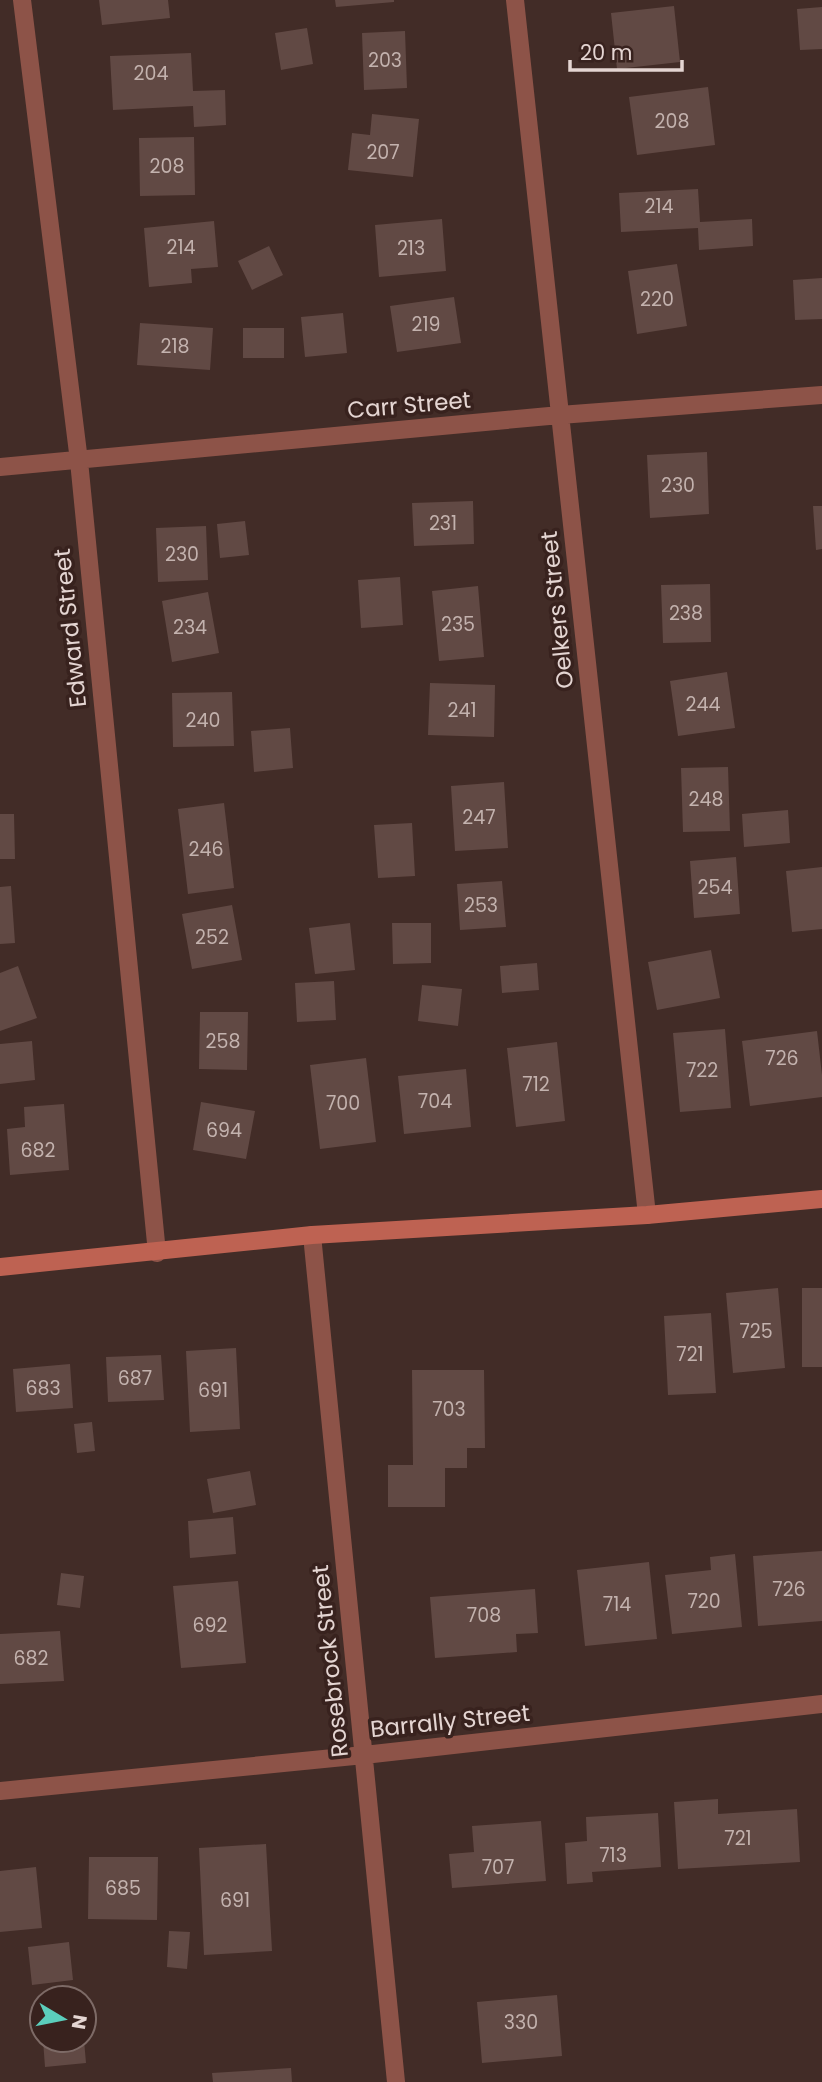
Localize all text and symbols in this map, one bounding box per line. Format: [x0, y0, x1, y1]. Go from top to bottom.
scale bar [570, 28, 682, 72]
text: 20 m [580, 38, 633, 67]
house number: 203 [368, 47, 402, 74]
house number: 204 [134, 60, 168, 87]
house number: 208 [655, 108, 689, 135]
house number: 207 [366, 139, 400, 166]
house number: 208 [150, 153, 184, 180]
house number: 214 [645, 193, 674, 220]
house number: 214 [167, 234, 196, 261]
house number: 213 [397, 235, 425, 262]
house number: 220 [640, 286, 674, 313]
house number: 219 [412, 311, 440, 338]
house number: 218 [161, 333, 190, 360]
street label: Carr Street [346, 384, 472, 426]
house number: 230 [661, 472, 695, 499]
house number: 231 [429, 510, 457, 537]
street label: Oelkers Street [533, 530, 581, 690]
house number: 230 [165, 541, 199, 568]
street label: Edward Street [46, 547, 94, 709]
house number: 238 [669, 600, 703, 627]
house number: 235 [441, 611, 475, 638]
house number: 234 [173, 614, 207, 641]
house number: 244 [686, 691, 720, 718]
house number: 241 [448, 697, 476, 724]
house number: 240 [186, 707, 220, 734]
house number: 248 [689, 786, 723, 813]
house number: 247 [462, 804, 496, 831]
house number: 246 [189, 836, 223, 863]
house number: 254 [698, 874, 732, 901]
house number: 253 [464, 892, 498, 919]
house number: 252 [195, 924, 229, 951]
house number: 258 [206, 1028, 240, 1055]
house number: 726 [765, 1045, 799, 1072]
house number: 722 [686, 1057, 718, 1084]
house number: 712 [522, 1071, 550, 1098]
house number: 704 [418, 1088, 452, 1115]
house number: 700 [326, 1090, 360, 1117]
house number: 694 [206, 1117, 242, 1144]
house number: 682 [21, 1137, 56, 1164]
house number: 725 [739, 1318, 773, 1345]
house number: 721 [676, 1341, 704, 1368]
house number: 687 [118, 1365, 152, 1392]
house number: 683 [25, 1375, 61, 1402]
house number: 691 [198, 1377, 228, 1404]
house number: 703 [432, 1396, 466, 1423]
street label: Rosebrock Street [304, 1563, 356, 1759]
house number: 726 [772, 1576, 806, 1603]
house number: 720 [687, 1588, 721, 1615]
house number: 714 [603, 1591, 631, 1618]
house number: 708 [467, 1602, 501, 1629]
house number: 692 [193, 1612, 228, 1639]
house number: 682 [14, 1645, 49, 1672]
street label: Barrally Street [369, 1697, 531, 1745]
house number: 721 [724, 1825, 752, 1852]
house number: 713 [599, 1842, 627, 1869]
house number: 707 [482, 1854, 514, 1881]
house number: 685 [105, 1875, 141, 1902]
house number: 691 [220, 1887, 250, 1914]
north arrow [28, 1984, 98, 2054]
house number: 330 [504, 2009, 538, 2036]
text: N [65, 2012, 94, 2031]

